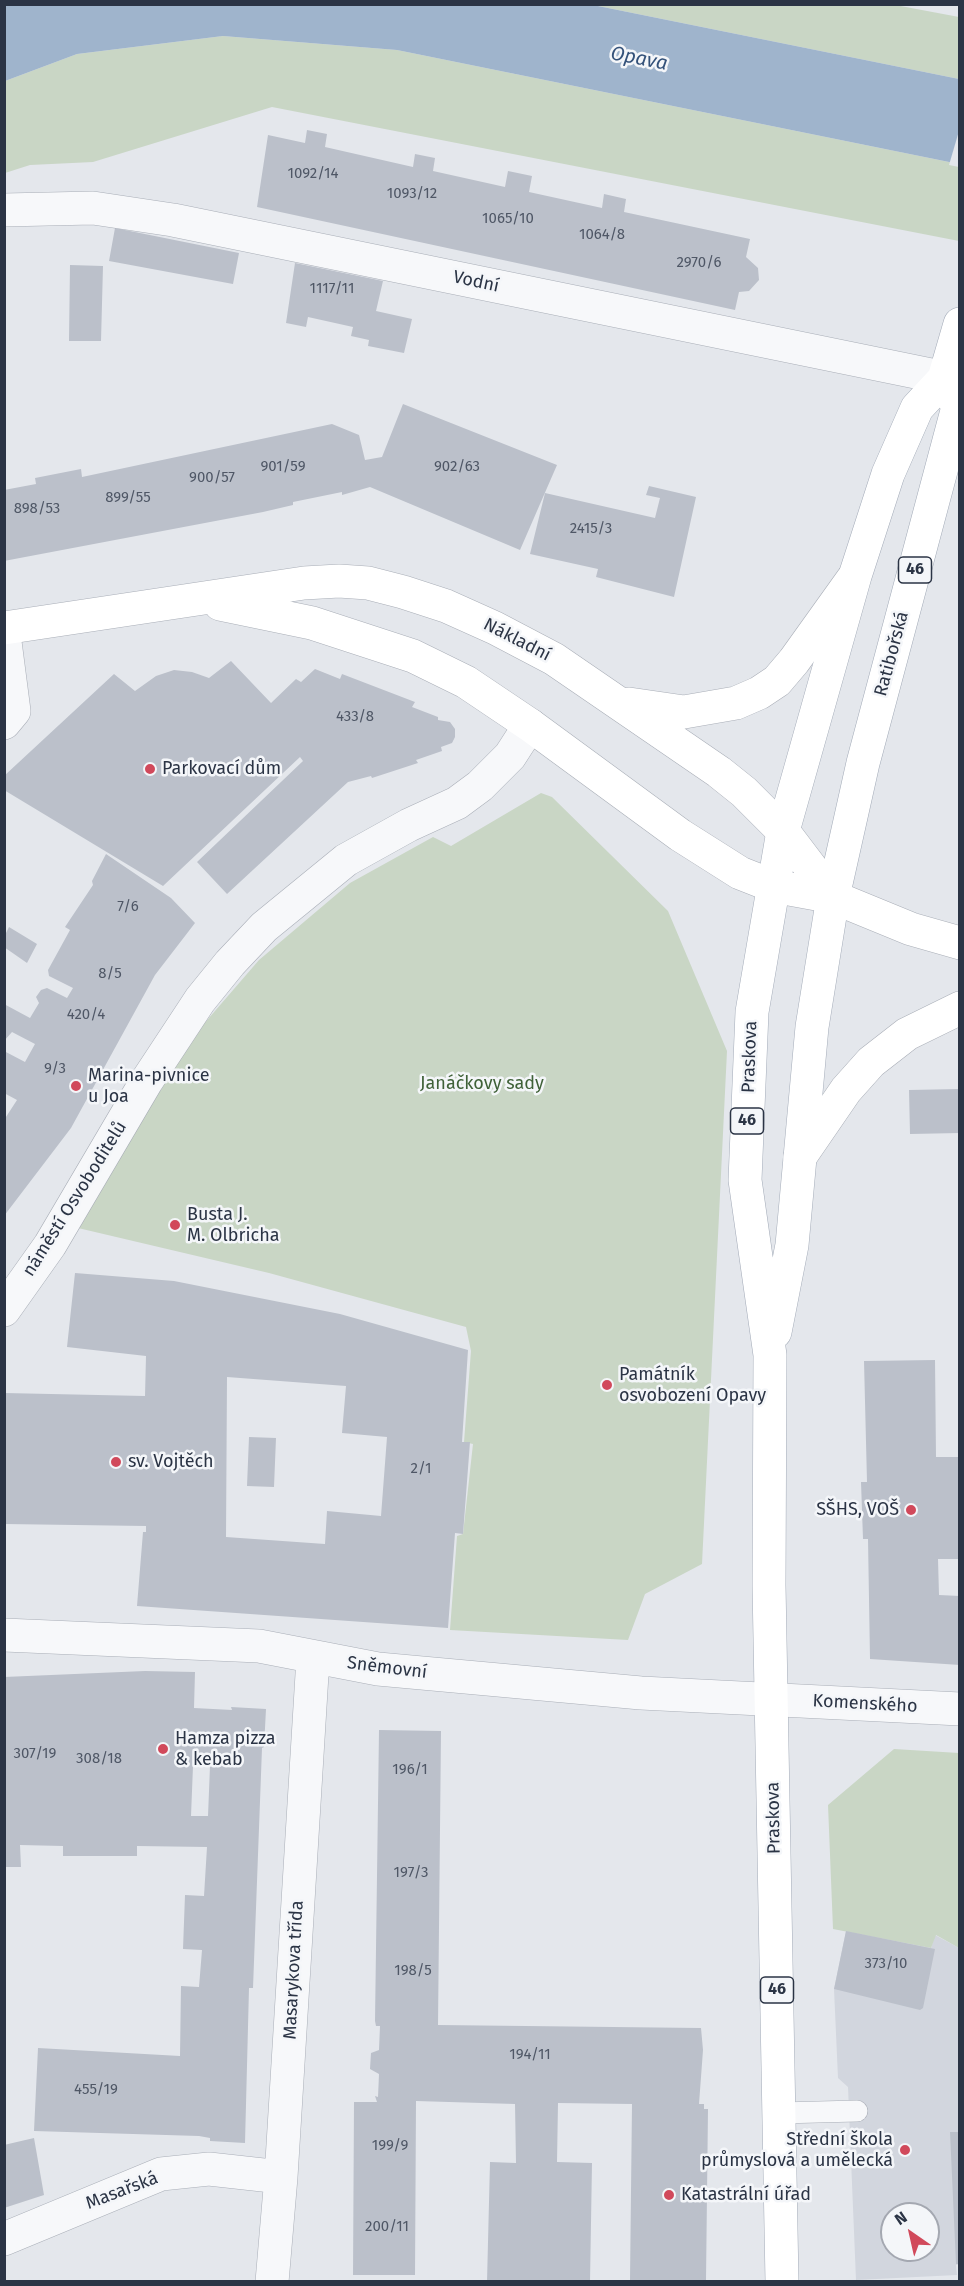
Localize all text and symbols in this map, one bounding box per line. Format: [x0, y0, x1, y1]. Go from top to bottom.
water label: Opava [608, 42, 670, 76]
house number: 1092/14 [287, 165, 339, 183]
house number: 1093/12 [387, 185, 437, 203]
house number: 1065/10 [482, 210, 534, 228]
house number: 1064/8 [579, 226, 625, 244]
house number: 2970/6 [676, 254, 722, 272]
street label: Vodní [451, 267, 501, 297]
house number: 1117/11 [310, 280, 354, 298]
house number: 901/59 [260, 458, 306, 476]
house number: 902/63 [434, 458, 480, 476]
house number: 900/57 [189, 469, 235, 487]
house number: 899/55 [105, 489, 151, 507]
house number: 898/53 [14, 500, 60, 518]
house number: 2415/3 [570, 520, 612, 538]
road number: 46 [898, 557, 932, 583]
street label: Ratibořská [870, 609, 914, 699]
street label: Nákladní [480, 614, 554, 666]
house number: 433/8 [336, 708, 374, 726]
place label: Parkovací dům [162, 758, 281, 780]
marker: Parkovací dům [143, 762, 157, 776]
house number: 7/6 [117, 898, 139, 916]
house number: 8/5 [98, 965, 122, 983]
house number: 420/4 [67, 1006, 105, 1024]
street label: Praskova [738, 1021, 762, 1093]
house number: 9/3 [44, 1060, 66, 1078]
place label: Marina-pivnice u Joa [88, 1065, 210, 1108]
park label: Janáčkovy sady [420, 1073, 544, 1095]
marker: Marina-pivnice u Joa [69, 1079, 83, 1093]
road number: 46 [730, 1108, 764, 1134]
street label: náměstí Osvoboditelů [18, 1117, 132, 1281]
place label: Busta J. M. Olbricha [187, 1204, 279, 1246]
marker: Busta J. M. Olbricha [168, 1218, 182, 1232]
place label: Památník osvobození Opavy [619, 1364, 766, 1406]
marker: Památník osvobození Opavy [600, 1378, 614, 1392]
place label: sv. Vojtěch [128, 1451, 214, 1473]
marker: sv. Vojtěch [109, 1455, 123, 1469]
house number: 2/1 [411, 1460, 431, 1478]
place label: SŠHS, VOŠ [816, 1499, 899, 1521]
marker: SŠHS, VOŠ [904, 1503, 918, 1517]
street label: Sněmovní [346, 1652, 428, 1684]
street label: Komenského [812, 1690, 918, 1718]
place label: Hamza pizza & kebab [175, 1728, 276, 1770]
marker: Hamza pizza & kebab [156, 1742, 170, 1756]
house number: 307/19 [14, 1745, 56, 1763]
house number: 308/18 [76, 1750, 122, 1768]
house number: 196/1 [392, 1761, 428, 1779]
street label: Praskova [763, 1782, 785, 1854]
house number: 197/3 [393, 1864, 429, 1882]
street label: Masarykova třída [280, 1900, 308, 2040]
house number: 373/10 [865, 1955, 907, 1973]
house number: 198/5 [394, 1962, 432, 1980]
road number: 46 [760, 1977, 794, 2003]
house number: 194/11 [509, 2046, 551, 2064]
house number: 455/19 [74, 2081, 118, 2099]
place label: Střední škola průmyslová a umělecká [701, 2129, 893, 2172]
house number: 199/9 [372, 2137, 408, 2155]
marker: Střední škola průmyslová a umělecká [898, 2143, 912, 2157]
street label: Masařská [83, 2167, 161, 2215]
place label: Katastrální úřad [681, 2184, 811, 2206]
marker: Katastrální úřad [662, 2188, 676, 2202]
north arrow [880, 2202, 940, 2262]
text: N [891, 2207, 910, 2229]
house number: 200/11 [365, 2218, 409, 2236]

